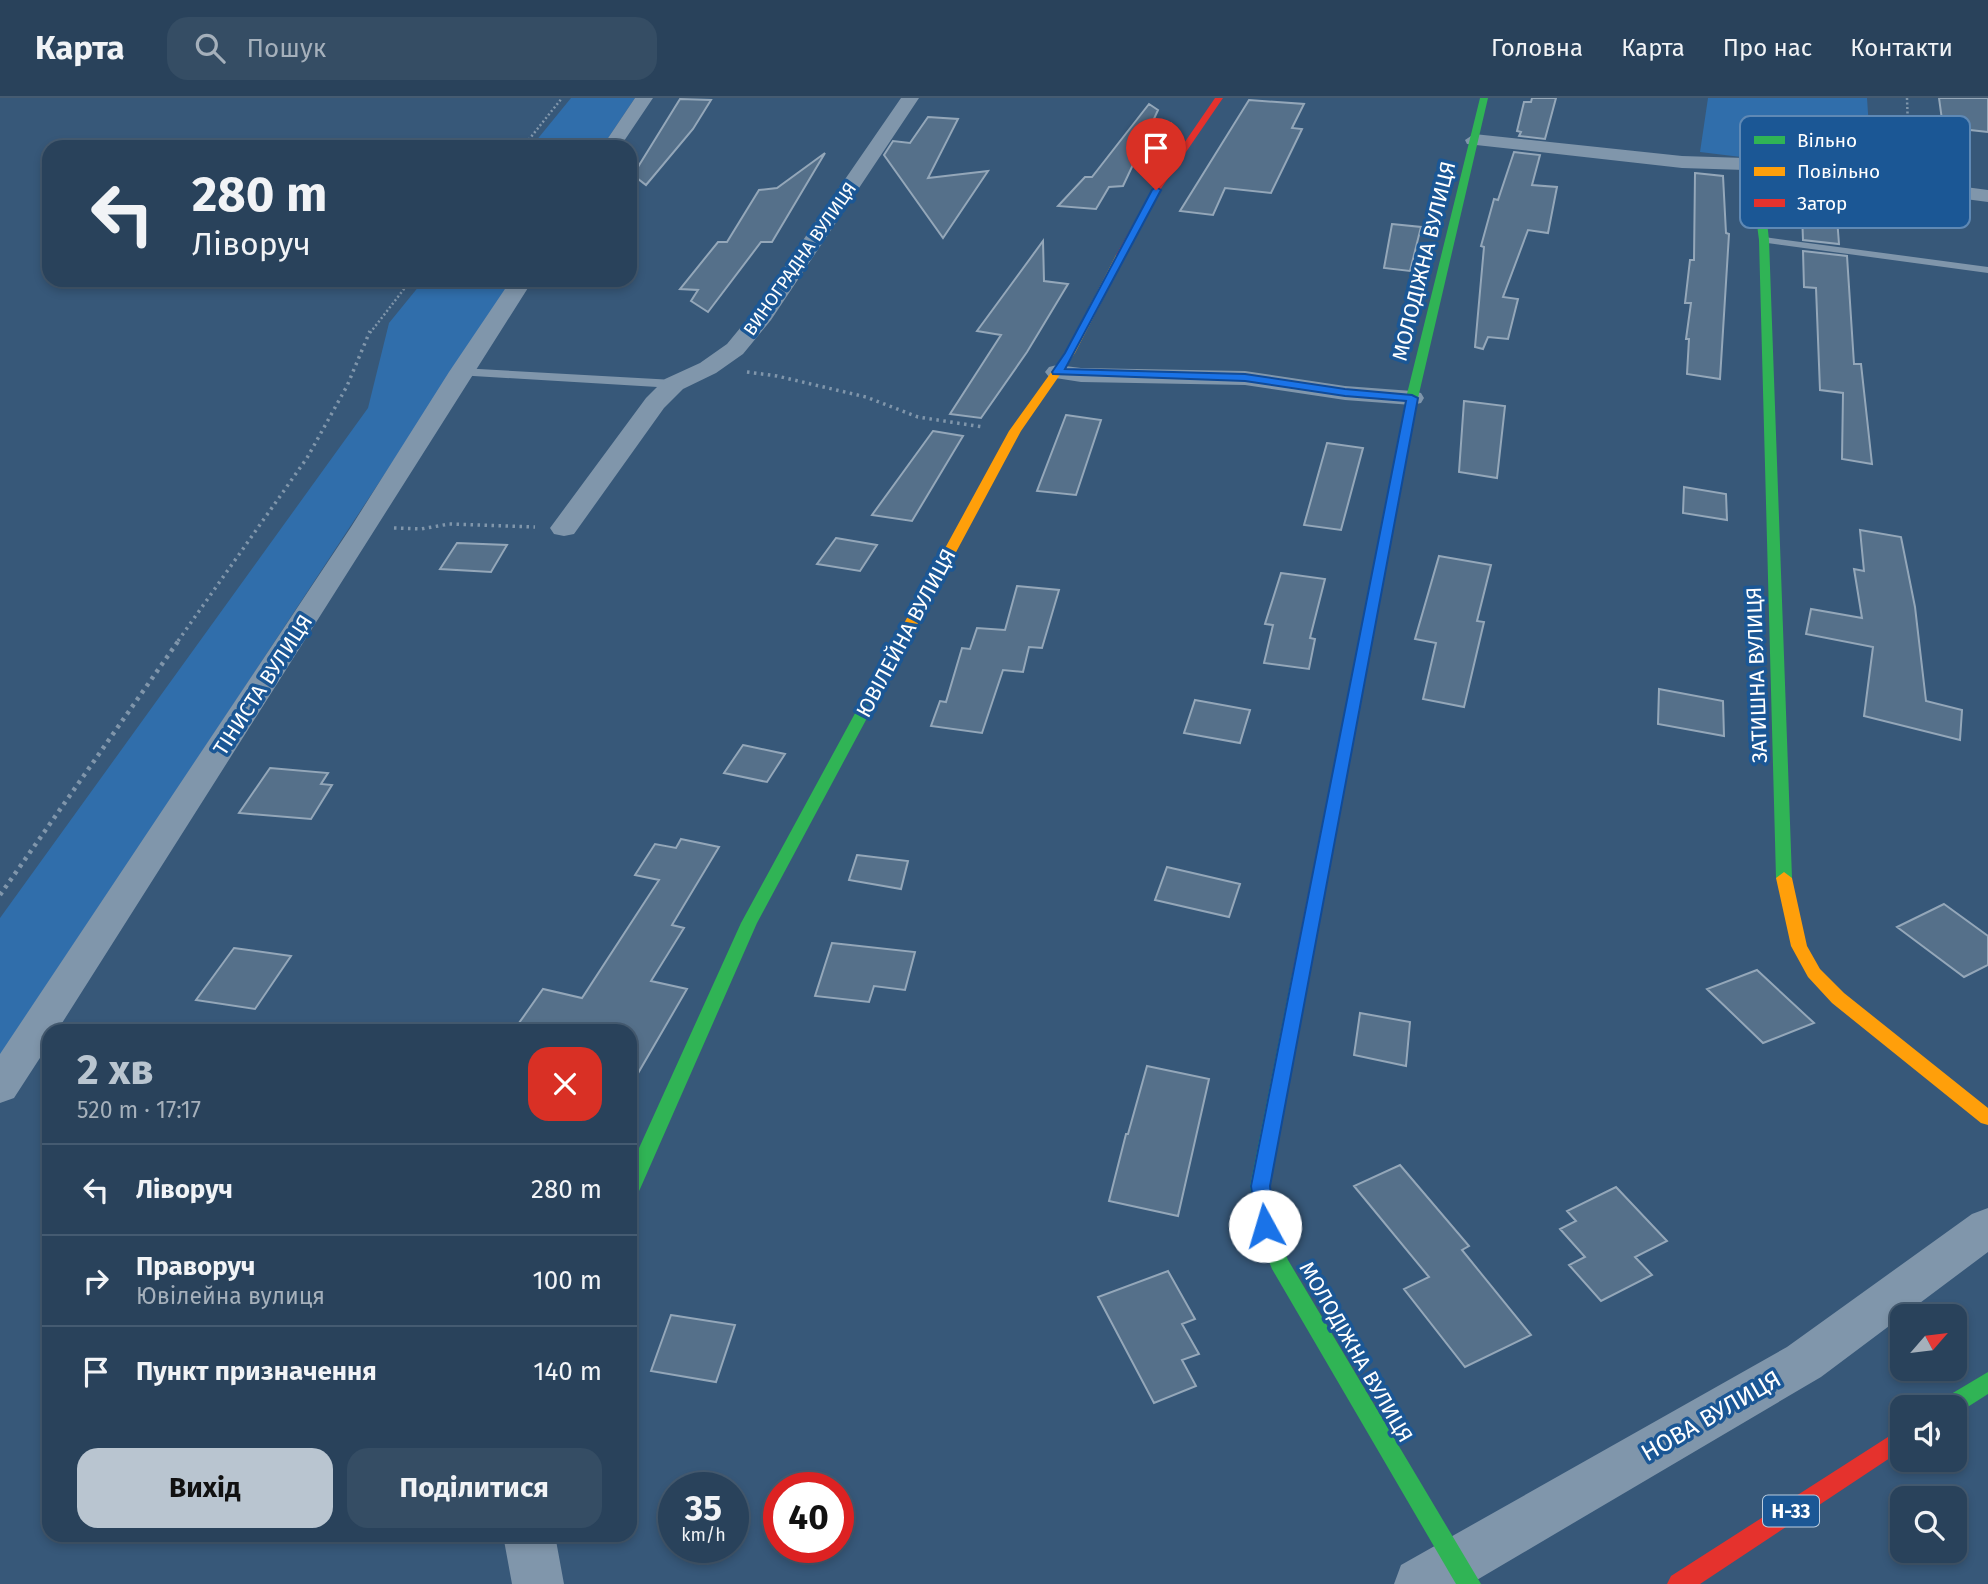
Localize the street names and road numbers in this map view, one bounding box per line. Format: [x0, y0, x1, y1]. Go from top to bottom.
street label: МОЛОДІЖНА ВУЛИЦЯ [1387, 159, 1461, 363]
street label: ВИНОГРАДНА ВУЛИЦЯ [739, 178, 861, 340]
street label: ЮВІЛЕЙНА ВУЛИЦЯ [851, 544, 961, 722]
street label: ЗАТИШНА ВУЛИЦЯ [1741, 586, 1773, 764]
street label: ТІНИСТА ВУЛИЦЯ [208, 610, 318, 760]
street label: МОЛОДІЖНА ВУЛИЦЯ [1294, 1257, 1418, 1447]
street label: НОВА ВУЛИЦЯ [1636, 1365, 1786, 1467]
road number: Н-33 [1763, 1496, 1819, 1526]

